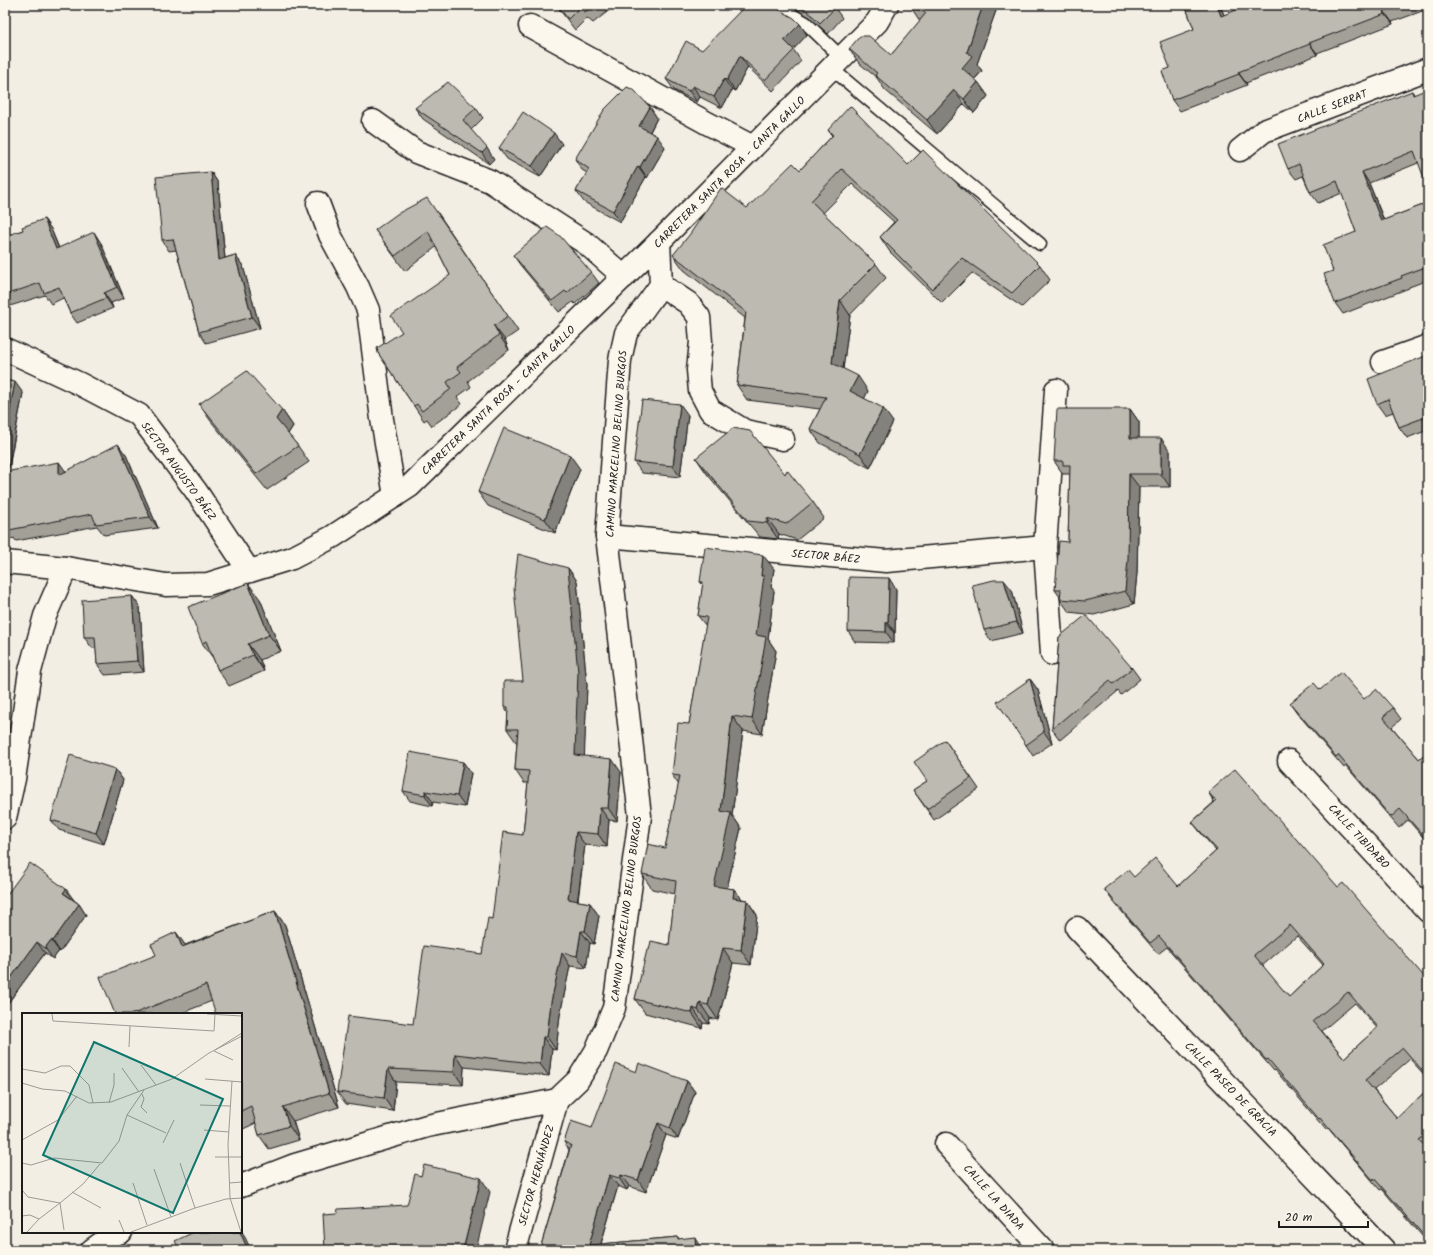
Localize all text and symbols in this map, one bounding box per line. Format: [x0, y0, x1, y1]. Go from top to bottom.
street label: CALLE SERRAT [1295, 85, 1371, 129]
street label: CARRETERA SANTA ROSA - CANTA GALLO [650, 92, 810, 253]
street label: CARRETERA SANTA ROSA - CANTA GALLO [417, 322, 580, 480]
street label: CAMINO MARCELINO BELINO BURGOS [601, 350, 633, 538]
street label: SECTOR AUGUSTO BÁEZ [136, 418, 220, 525]
street label: SECTOR BÁEZ [791, 545, 861, 569]
street label: CALLE TIBIDABO [1323, 800, 1393, 873]
street label: CAMINO MARCELINO BELINO BURGOS [607, 815, 647, 1003]
inset map [22, 1013, 242, 1233]
street label: CALLE PASEO DE GRACIA [1180, 1038, 1281, 1142]
street label: SECTOR HERNÁNDEZ [514, 1122, 560, 1228]
street label: CALLE LA DIADA [958, 1160, 1028, 1235]
scale bar [1279, 1203, 1368, 1229]
text: 20 m [1285, 1208, 1313, 1227]

